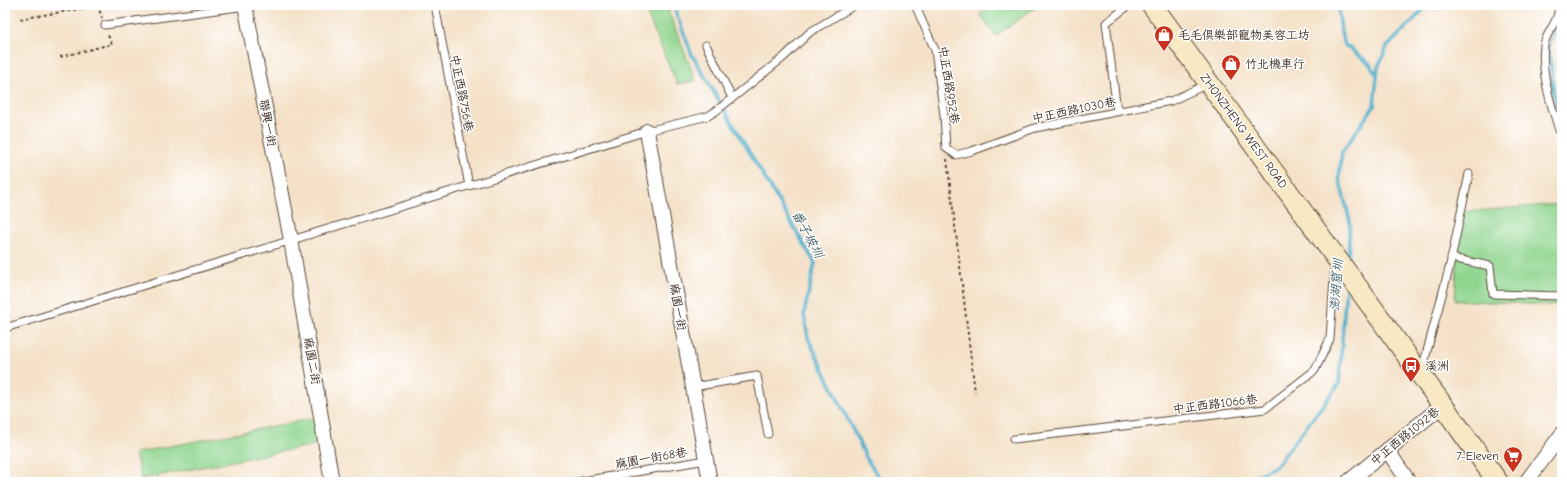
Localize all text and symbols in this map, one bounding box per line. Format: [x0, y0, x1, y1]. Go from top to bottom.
shop icon: 毛毛俱樂部寵物美容工坊 [1153, 24, 1175, 52]
place label: 毛毛俱樂部寵物美容工坊 [1178, 28, 1310, 42]
street label: 中正西路952巷 [936, 45, 962, 125]
street label: 中正西路756巷 [448, 53, 476, 133]
shop icon: 竹北機車行 [1220, 53, 1242, 81]
place label: 竹北機車行 [1245, 57, 1305, 71]
street label: ZHONZHENG WEST ROAD [1198, 71, 1290, 191]
street label: 中正西路1030巷 [1031, 94, 1117, 126]
street label: 聯興一街 [257, 98, 279, 148]
water label: 番子坡圳 [789, 208, 828, 262]
water label: 澎湖窟圳 [1327, 257, 1345, 311]
street label: 麻園一街 [667, 282, 689, 332]
street label: 麻園二街 [301, 336, 323, 386]
bus stop icon: 溪洲 [1400, 355, 1422, 383]
place label: 溪洲 [1425, 359, 1449, 373]
street label: 中正西路1066巷 [1172, 392, 1258, 416]
street label: 中正西路1092巷 [1368, 404, 1442, 468]
street label: 麻園一街68巷 [614, 445, 688, 471]
supermarket icon: 7-Eleven [1502, 445, 1524, 473]
place label: 7-Eleven [1456, 449, 1499, 463]

